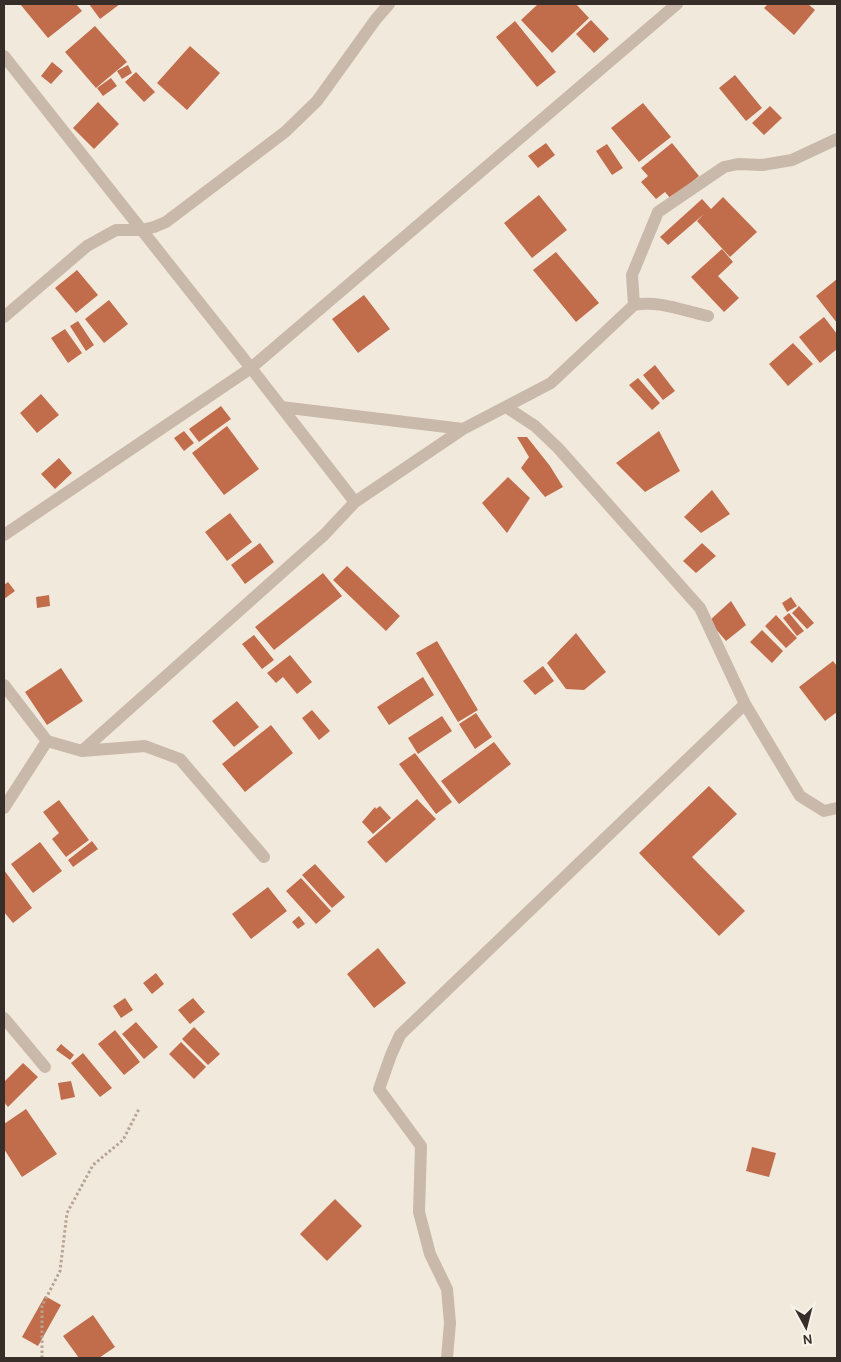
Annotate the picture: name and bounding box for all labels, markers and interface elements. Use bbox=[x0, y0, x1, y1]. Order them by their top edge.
north arrow bbox=[781, 1302, 831, 1352]
text: N bbox=[802, 1330, 814, 1348]

